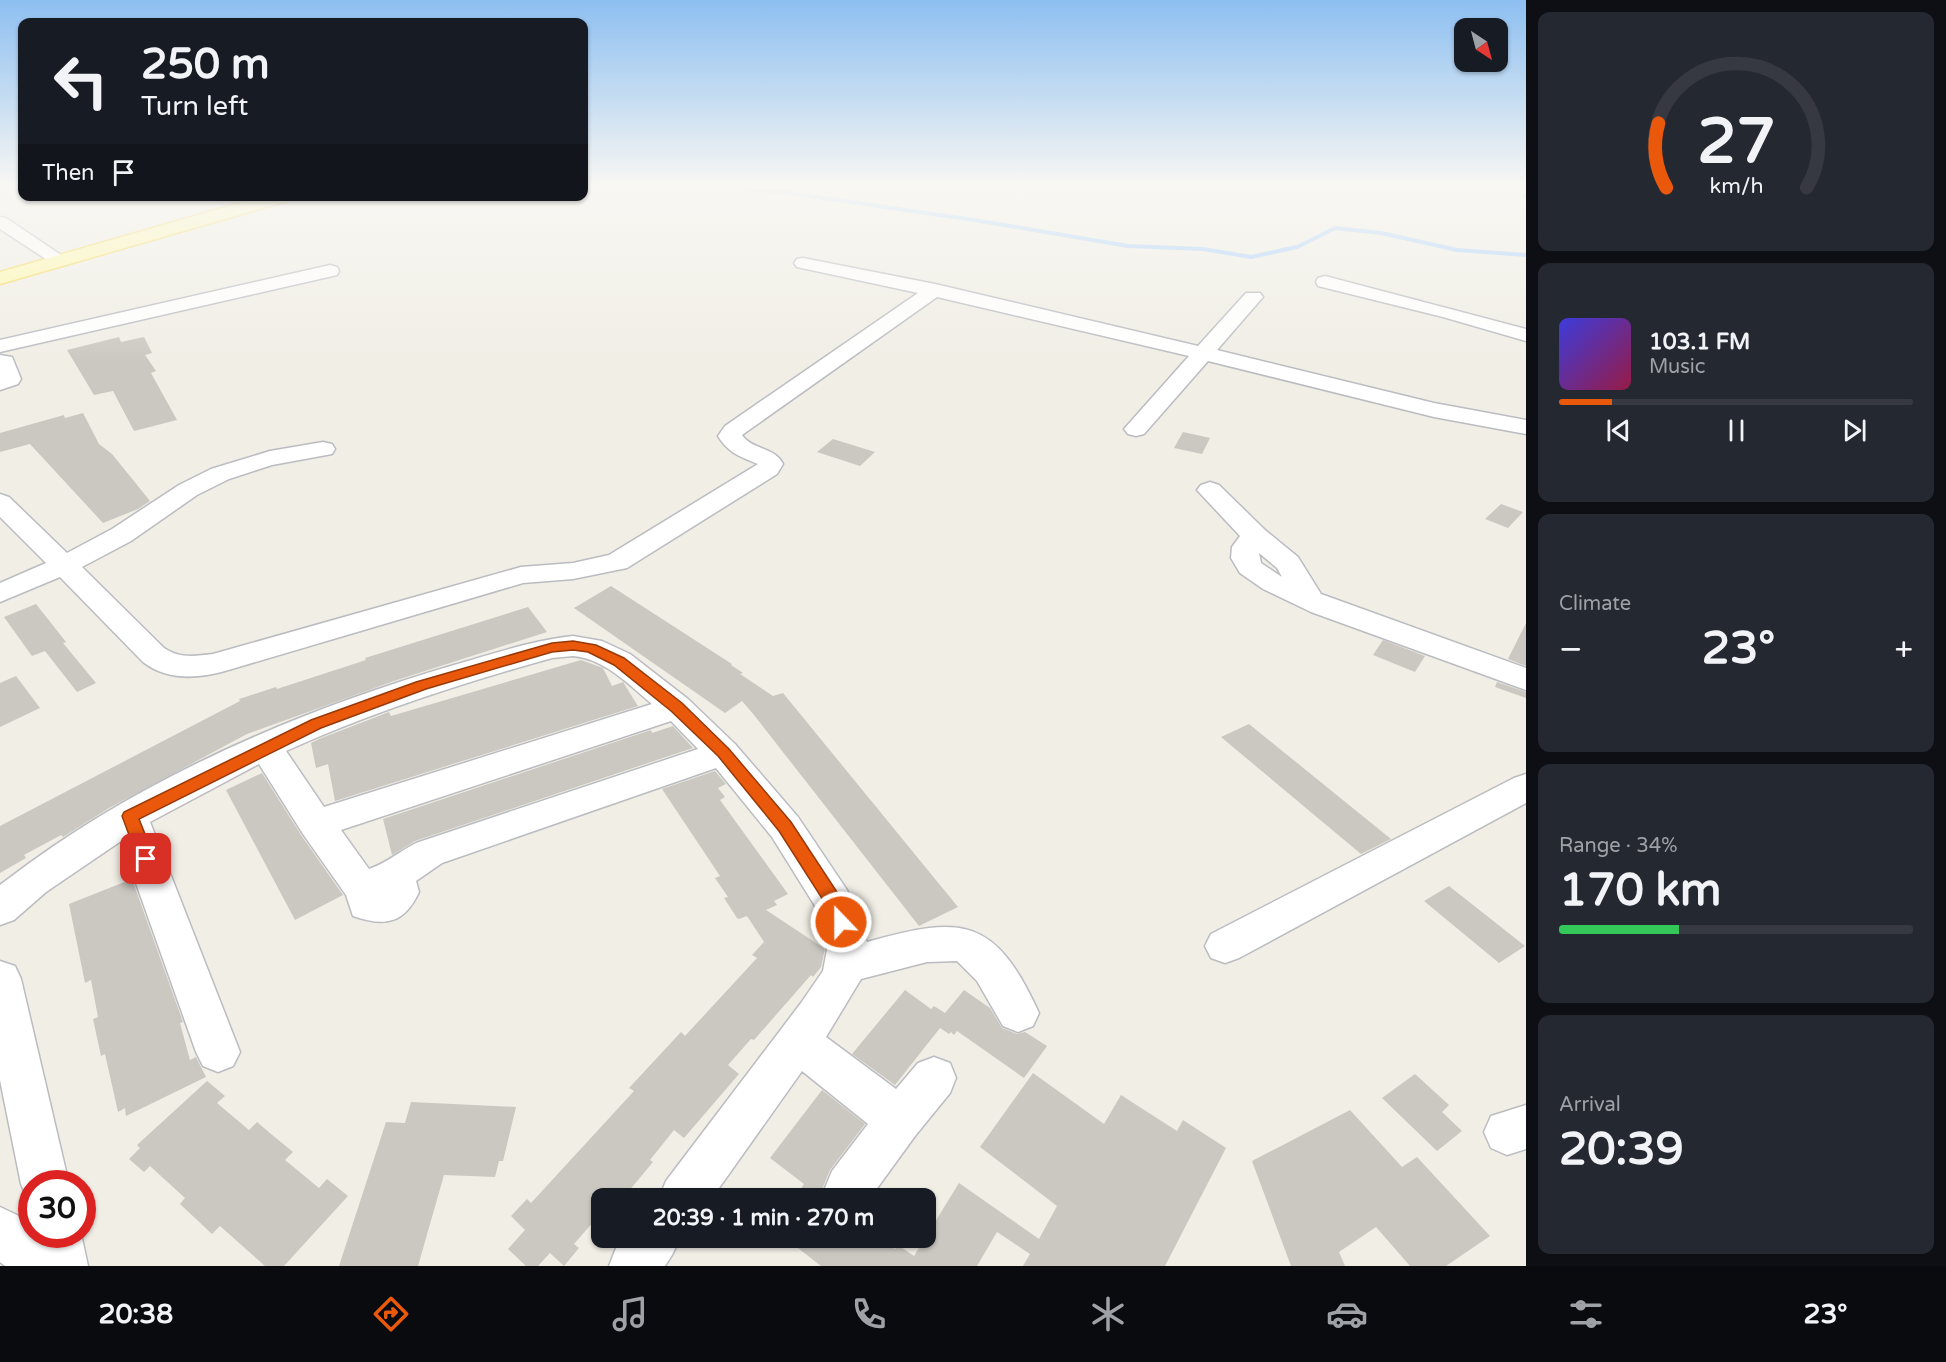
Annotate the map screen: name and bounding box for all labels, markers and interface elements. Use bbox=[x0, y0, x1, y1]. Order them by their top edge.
north arrow bbox=[1454, 18, 1508, 72]
map controls bbox=[1454, 18, 1508, 72]
text: 250 m bbox=[141, 39, 270, 90]
icon: left bbox=[42, 42, 120, 120]
text: Turn left bbox=[141, 90, 248, 123]
text: 27 bbox=[1697, 106, 1775, 181]
icon: arrive bbox=[107, 156, 140, 189]
text: Then bbox=[42, 160, 95, 186]
text: km/h bbox=[1709, 174, 1763, 200]
text: 103.1 FM bbox=[1649, 329, 1750, 355]
text: Music bbox=[1649, 355, 1705, 379]
icon: previous bbox=[1602, 414, 1635, 447]
icon: pause bbox=[1720, 414, 1753, 447]
icon: next bbox=[1838, 414, 1871, 447]
text: Climate bbox=[1559, 592, 1631, 616]
text: 23° bbox=[1702, 622, 1775, 676]
text: − bbox=[1559, 630, 1583, 669]
text: + bbox=[1894, 630, 1913, 669]
pin bbox=[120, 833, 171, 884]
text: Range · 34% bbox=[1559, 834, 1678, 858]
icon: arrive bbox=[129, 842, 162, 875]
text: 170 km bbox=[1559, 864, 1721, 918]
position arrow bbox=[809, 890, 873, 954]
text: Arrival bbox=[1559, 1093, 1621, 1117]
text: 20:39 bbox=[1559, 1123, 1684, 1177]
speed limit sign: 30 bbox=[18, 1170, 96, 1248]
text: 20:39 · 1 min · 270 m bbox=[653, 1205, 874, 1231]
icon: directions bbox=[370, 1293, 412, 1335]
icon: music bbox=[609, 1293, 651, 1335]
icon: phone bbox=[848, 1293, 890, 1335]
icon: climate bbox=[1087, 1293, 1129, 1335]
icon: car bbox=[1326, 1293, 1368, 1335]
icon: filters bbox=[1565, 1293, 1607, 1335]
text: 20:38 bbox=[98, 1298, 173, 1331]
text: 23° bbox=[1803, 1298, 1848, 1331]

